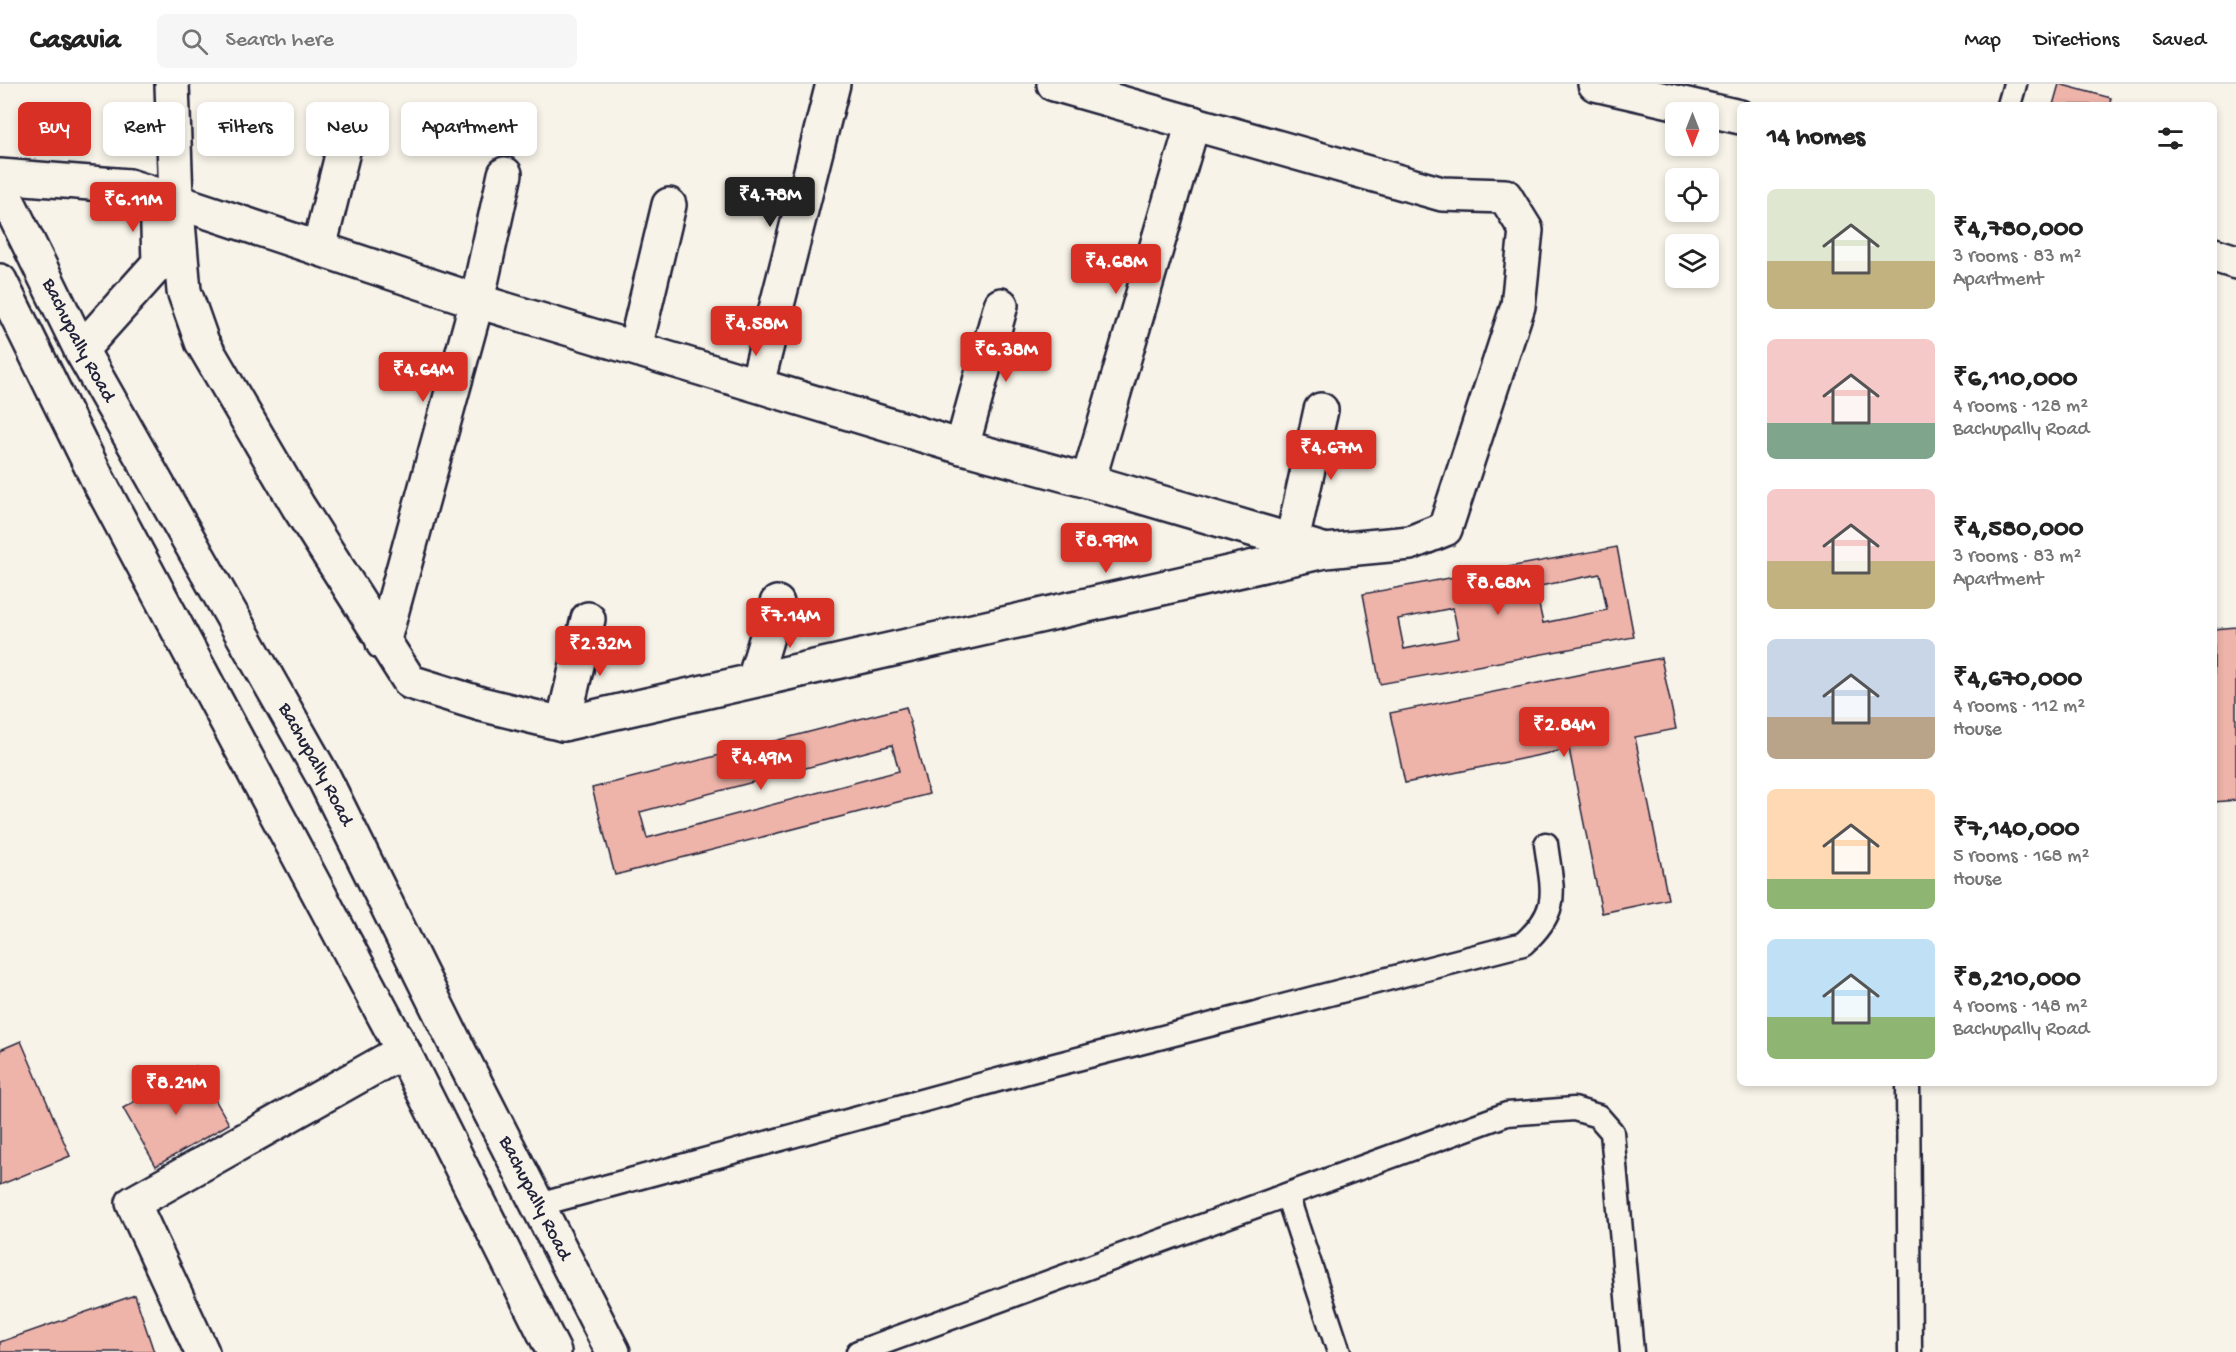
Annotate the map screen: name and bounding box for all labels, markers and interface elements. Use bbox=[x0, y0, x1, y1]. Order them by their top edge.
search box bbox=[157, 14, 577, 68]
text: Casavia bbox=[30, 25, 121, 58]
icon: search bbox=[178, 25, 211, 58]
text: Search here bbox=[226, 28, 334, 54]
text: Map bbox=[1964, 29, 2001, 54]
text: Directions bbox=[2034, 29, 2119, 54]
text: Saved bbox=[2152, 29, 2206, 54]
chip: Buy bbox=[18, 102, 91, 156]
chip: Rent bbox=[103, 102, 185, 156]
chip: Filters bbox=[197, 102, 294, 156]
chip: New bbox=[306, 102, 389, 156]
chip: Apartment bbox=[401, 102, 537, 156]
north arrow bbox=[1665, 102, 1719, 156]
map controls bbox=[1665, 102, 1719, 288]
icon: filters bbox=[2154, 122, 2187, 155]
text: 14 homes bbox=[1767, 123, 1865, 154]
button: locate bbox=[1665, 168, 1719, 222]
pin: ₹4.78M bbox=[721, 177, 819, 228]
pin: ₹6.11M bbox=[84, 182, 182, 233]
text: ₹4.78M bbox=[739, 185, 801, 208]
text: ₹6.11M bbox=[104, 190, 162, 213]
icon: home bbox=[1815, 213, 1887, 285]
text: ₹4,780,000 bbox=[1953, 215, 2083, 246]
button: layers bbox=[1665, 234, 1719, 288]
pin: ₹4.68M bbox=[1067, 244, 1165, 295]
text: 3 rooms · 83 m² bbox=[1953, 246, 2081, 269]
text: ₹4.68M bbox=[1085, 252, 1147, 275]
text: Apartment bbox=[1953, 269, 2043, 292]
street label: Bachupally Road bbox=[36, 274, 121, 408]
pin: ₹4.58M bbox=[707, 306, 805, 357]
text: ₹4.58M bbox=[725, 314, 787, 337]
pin: ₹6.38M bbox=[957, 332, 1055, 383]
text: ₹6.38M bbox=[974, 340, 1038, 363]
pin: ₹4.64M bbox=[374, 352, 472, 403]
text: ₹4.64M bbox=[393, 360, 453, 383]
icon: home bbox=[1815, 363, 1887, 435]
text: ₹6,110,000 bbox=[1953, 365, 2077, 396]
text: 4 rooms · 128 m² bbox=[1953, 396, 2088, 419]
text: Bachupally Road bbox=[1953, 419, 2089, 442]
pin: ₹4.67M bbox=[1282, 430, 1380, 481]
text: ₹4.67M bbox=[1300, 438, 1362, 461]
icon: home bbox=[1815, 513, 1887, 585]
text: ₹4,580,000 bbox=[1953, 515, 2083, 546]
pin: ₹8.99M bbox=[1057, 523, 1155, 574]
text: ₹8.99M bbox=[1075, 531, 1137, 554]
text: 3 rooms · 83 m² bbox=[1953, 546, 2081, 569]
pin: ₹8.68M bbox=[1449, 565, 1547, 616]
text: Apartment bbox=[1953, 569, 2043, 592]
text: ₹8.68M bbox=[1466, 573, 1530, 596]
pin: ₹7.14M bbox=[741, 598, 839, 649]
text: ₹7.14M bbox=[760, 606, 820, 629]
pin: ₹2.32M bbox=[551, 626, 649, 677]
text: ₹2.32M bbox=[569, 634, 631, 657]
icon: home bbox=[1815, 663, 1887, 735]
text: ₹4,670,000 bbox=[1953, 665, 2082, 696]
text: 4 rooms · 112 m² bbox=[1953, 696, 2085, 719]
street label: Bachupally Road bbox=[272, 698, 358, 832]
pin: ₹2.84M bbox=[1515, 707, 1613, 758]
text: ₹2.84M bbox=[1533, 715, 1595, 738]
text: House bbox=[1953, 719, 2002, 742]
pin: ₹4.49M bbox=[712, 740, 810, 791]
text: ₹4.49M bbox=[731, 748, 791, 771]
icon: home bbox=[1815, 813, 1887, 885]
text: ₹7,140,000 bbox=[1953, 815, 2080, 846]
text: 5 rooms · 168 m² bbox=[1953, 846, 2089, 869]
text: House bbox=[1953, 869, 2002, 892]
icon: home bbox=[1815, 963, 1887, 1035]
text: ₹8,210,000 bbox=[1953, 965, 2081, 996]
text: 4 rooms · 148 m² bbox=[1953, 996, 2088, 1019]
text: Bachupally Road bbox=[1953, 1019, 2089, 1042]
pin: ₹8.21M bbox=[127, 1065, 225, 1116]
text: ₹8.21M bbox=[146, 1073, 206, 1096]
street label: Bachupally Road bbox=[493, 1131, 577, 1266]

